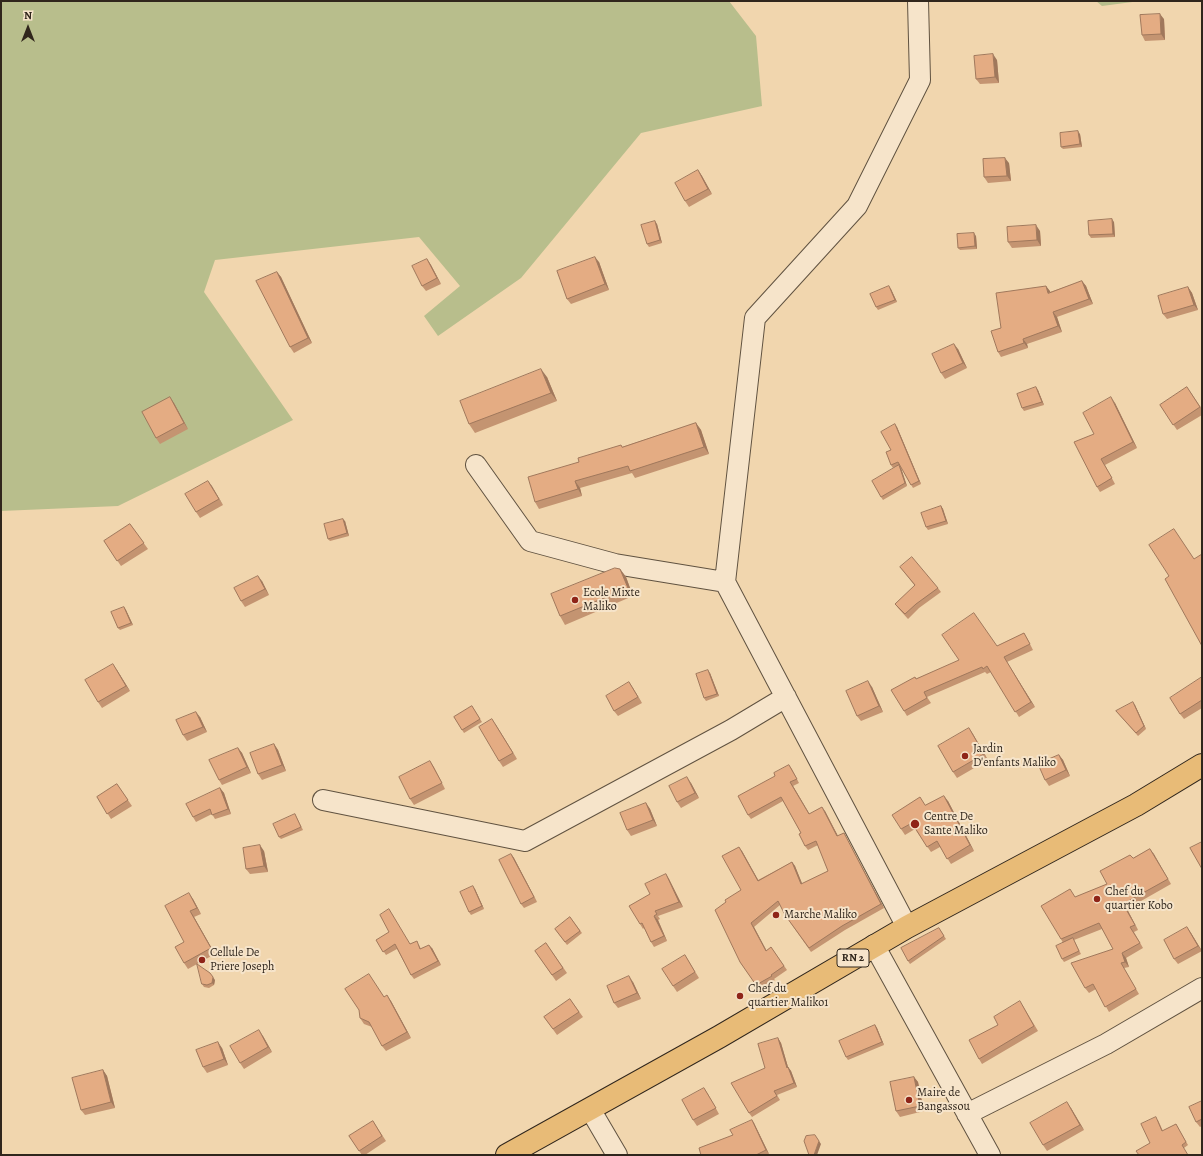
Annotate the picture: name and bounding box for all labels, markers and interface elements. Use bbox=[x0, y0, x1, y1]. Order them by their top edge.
north arrow bbox=[8, 8, 48, 48]
text: N bbox=[24, 8, 32, 23]
place label: Ecole Mixte Maliko bbox=[583, 586, 640, 614]
marker: Ecole Mixte Maliko bbox=[570, 595, 580, 605]
place label: Jardin D'enfants Maliko bbox=[973, 742, 1056, 770]
marker: Jardin D'enfants Maliko bbox=[960, 751, 970, 761]
place label: Centre De Sante Maliko bbox=[924, 810, 988, 838]
marker: Centre De Sante Maliko bbox=[909, 818, 921, 830]
place label: Chef du quartier Kobo bbox=[1105, 885, 1173, 913]
marker: Chef du quartier Kobo bbox=[1092, 894, 1102, 904]
place label: Marche Maliko bbox=[784, 908, 857, 922]
marker: Marche Maliko bbox=[771, 910, 781, 920]
place label: Cellule De Priere Joseph bbox=[210, 946, 274, 974]
road number: RN 2 bbox=[837, 949, 869, 967]
marker: Cellule De Priere Joseph bbox=[197, 955, 207, 965]
place label: Chef du quartier Maliko1 bbox=[748, 982, 828, 1010]
marker: Chef du quartier Maliko1 bbox=[735, 991, 745, 1001]
place label: Maire de Bangassou bbox=[917, 1086, 970, 1114]
marker: Maire de Bangassou bbox=[904, 1095, 914, 1105]

